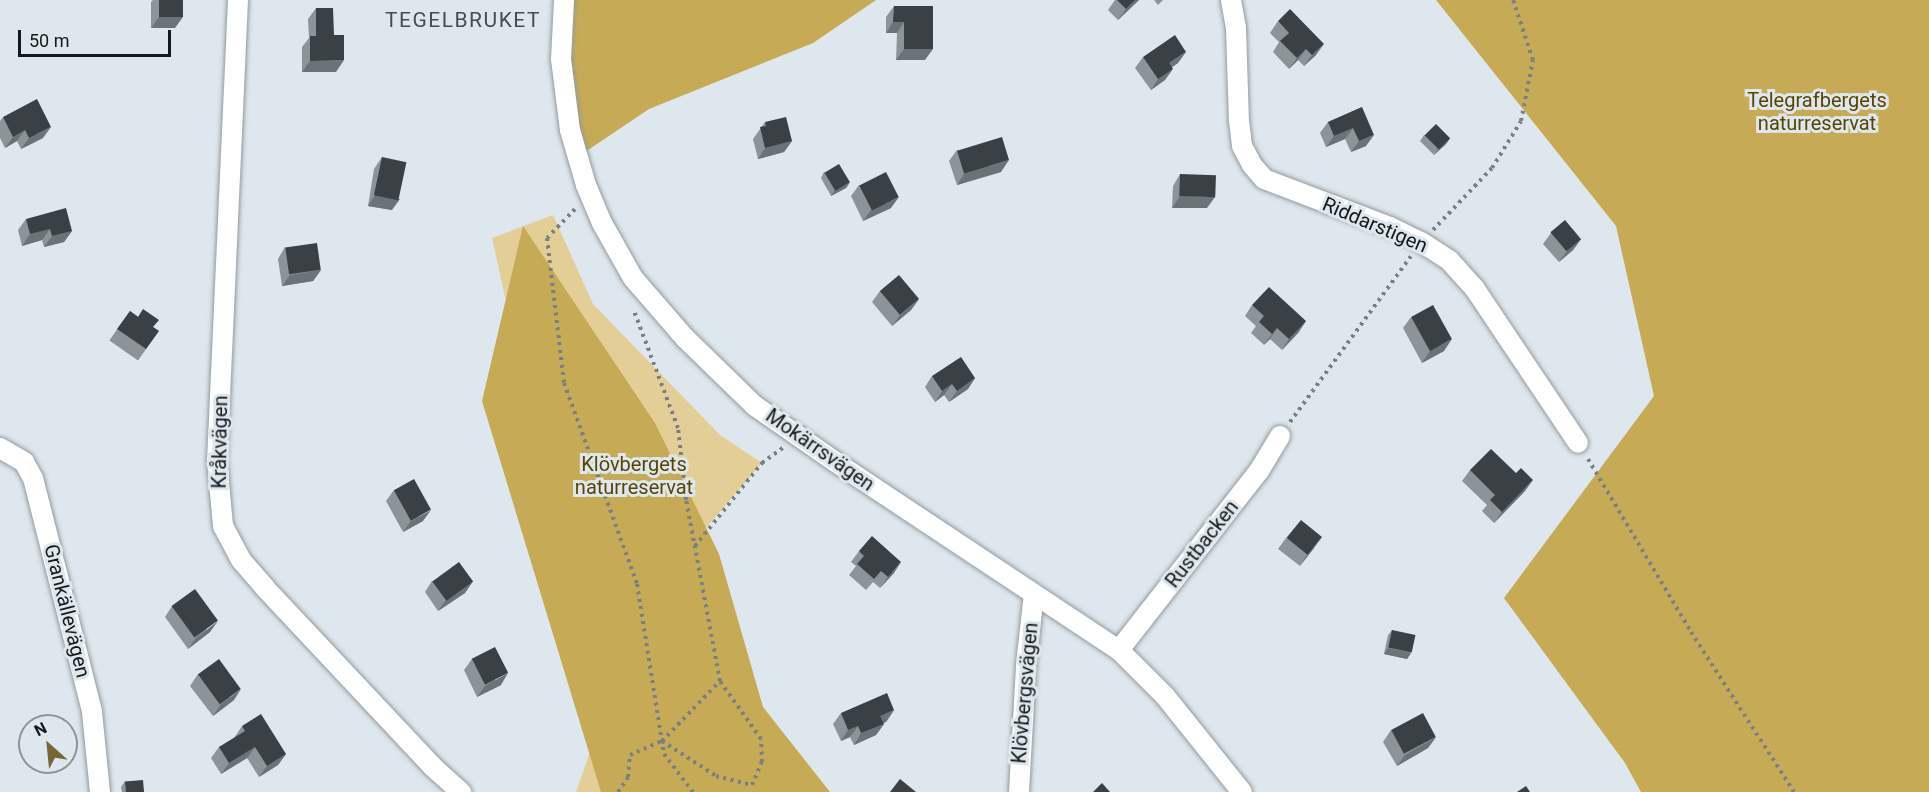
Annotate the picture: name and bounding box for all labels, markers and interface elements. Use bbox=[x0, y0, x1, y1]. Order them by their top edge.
district label: TEGELBRUKET bbox=[385, 7, 541, 33]
scale bar bbox=[21, 18, 174, 56]
text: 50 m bbox=[29, 30, 69, 51]
park label: Telegrafbergets naturreservat bbox=[1747, 88, 1887, 135]
street label: Riddarstigen bbox=[1319, 192, 1431, 258]
street label: Kråkvägen bbox=[207, 395, 233, 489]
street label: Mokärrsvägen bbox=[761, 404, 879, 496]
park label: Klövbergets naturreservat bbox=[575, 452, 693, 499]
street label: Rustbacken bbox=[1160, 495, 1244, 593]
street label: Grankällevägen bbox=[39, 542, 95, 680]
street label: Klövbergsvägen bbox=[1007, 621, 1043, 765]
north arrow bbox=[18, 714, 78, 774]
text: N bbox=[31, 718, 50, 740]

